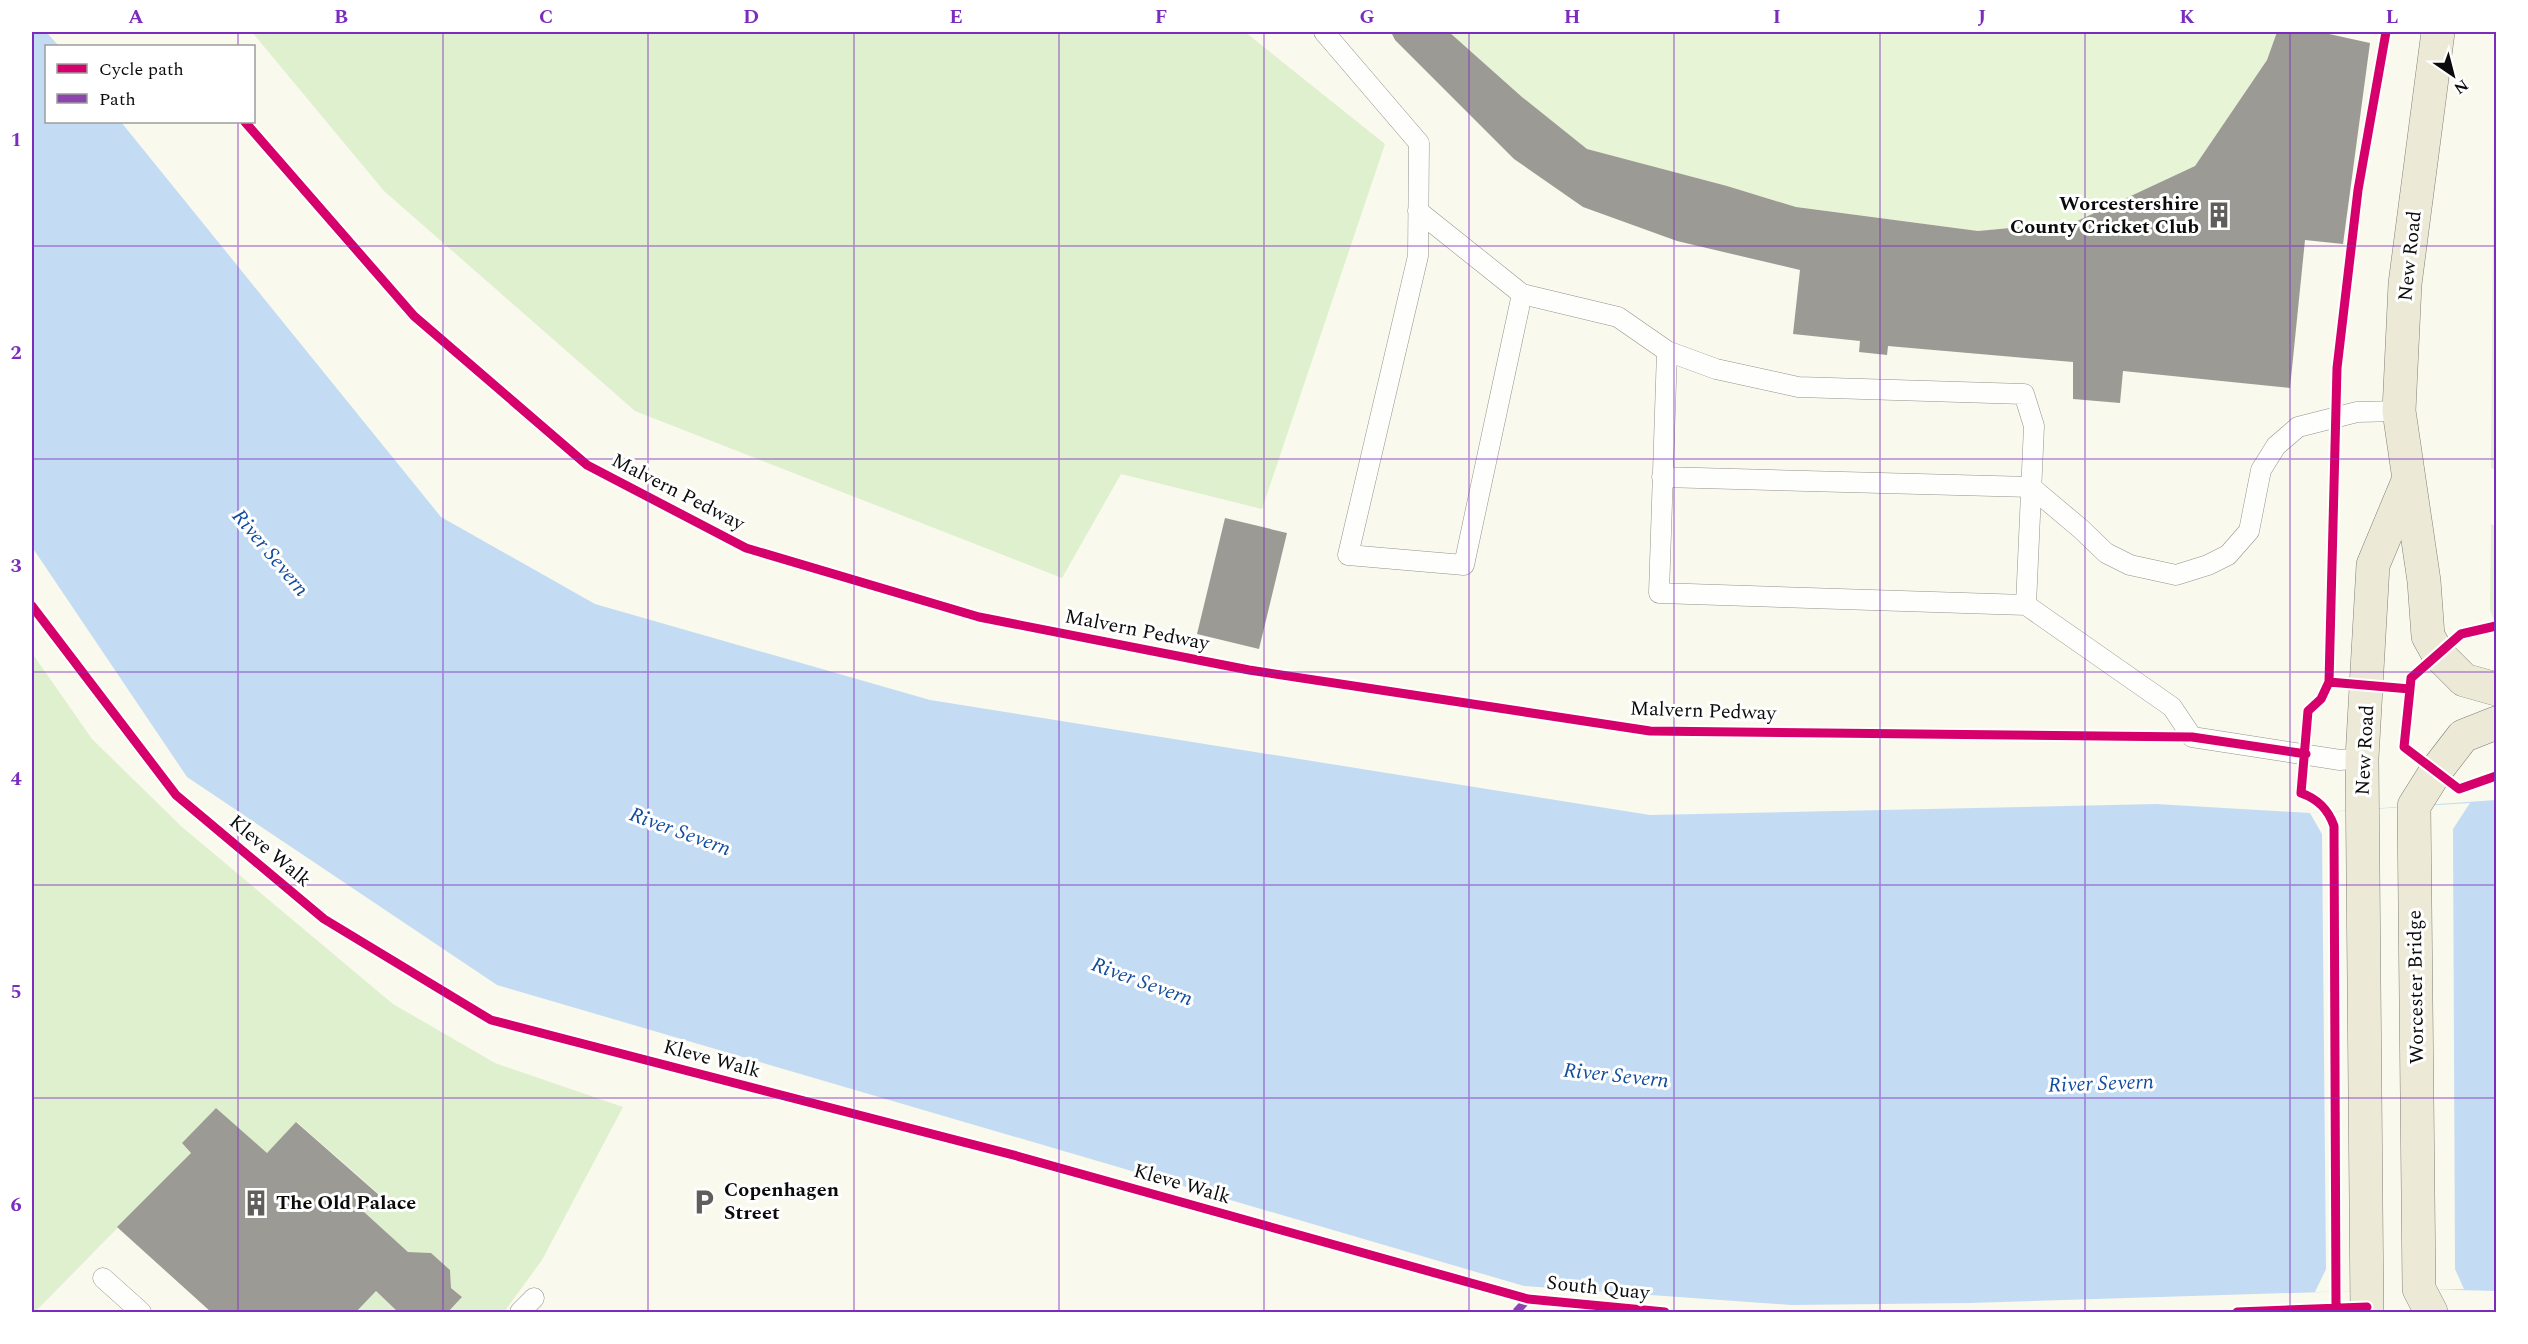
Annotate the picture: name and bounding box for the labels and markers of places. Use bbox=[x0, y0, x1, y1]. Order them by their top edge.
place label: Worcestershire County Cricket Club bbox=[2010, 189, 2199, 242]
building icon: Worcestershire County Cricket Club bbox=[2204, 200, 2234, 230]
place label: Copenhagen Street bbox=[724, 1175, 839, 1228]
parking icon: Copenhagen Street bbox=[689, 1187, 719, 1217]
building icon: The Old Palace bbox=[241, 1188, 271, 1218]
place label: The Old Palace bbox=[276, 1188, 416, 1218]

